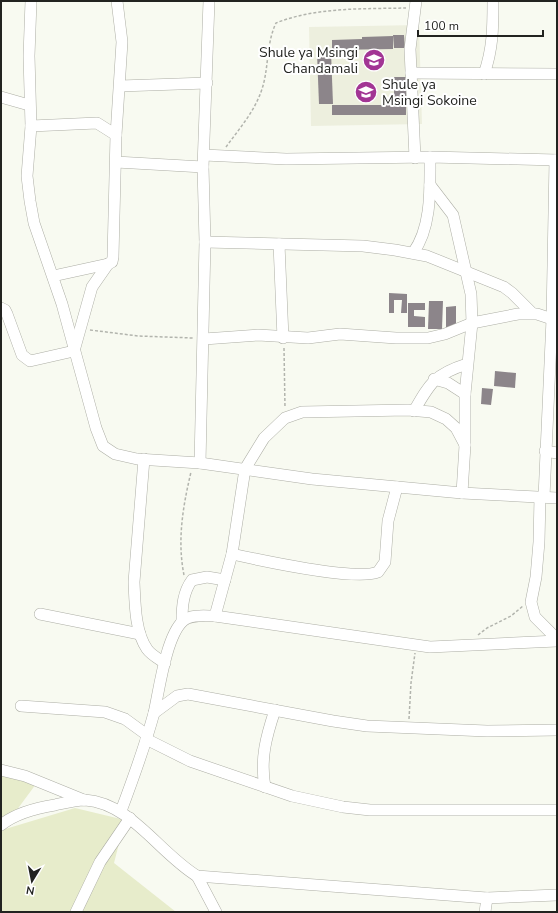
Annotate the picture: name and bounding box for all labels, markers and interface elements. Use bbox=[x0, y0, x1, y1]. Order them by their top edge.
scale bar bbox=[418, 12, 543, 38]
text: 100 m bbox=[424, 18, 459, 34]
place label: Shule ya Msingi Chandamali bbox=[259, 43, 358, 78]
school or university icon: Shule ya Msingi Chandamali bbox=[361, 47, 387, 73]
place label: Shule ya Msingi Sokoine bbox=[382, 75, 477, 110]
school or university icon: Shule ya Msingi Sokoine bbox=[353, 79, 379, 105]
north arrow bbox=[12, 861, 52, 901]
text: N bbox=[25, 882, 36, 898]

